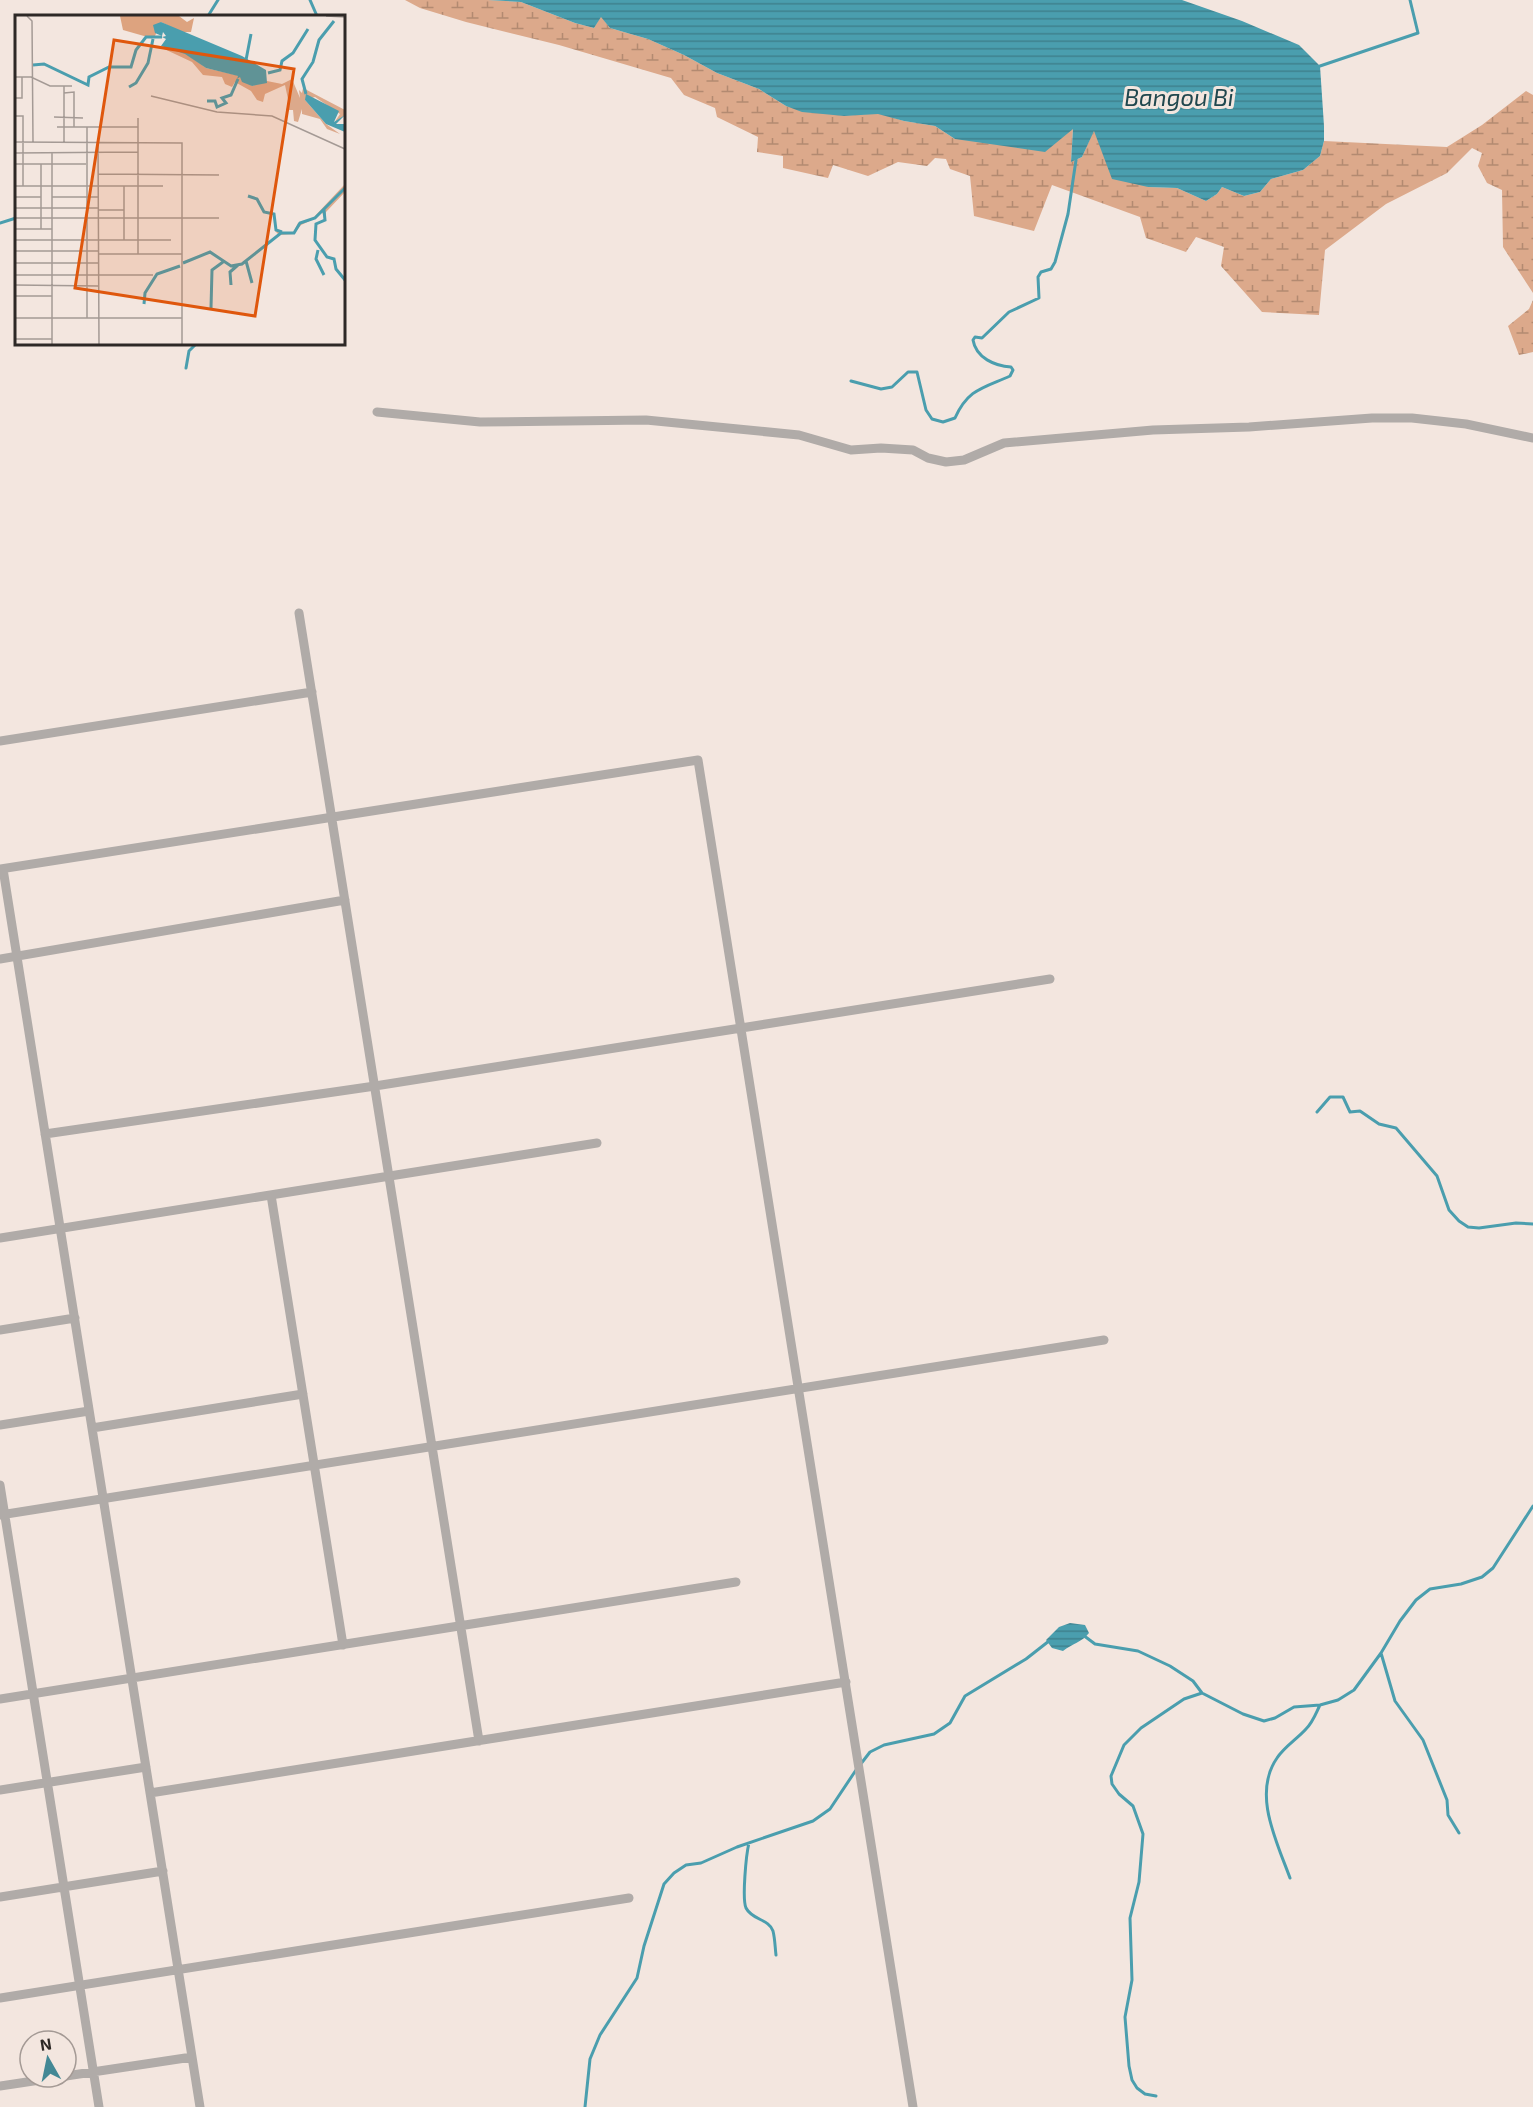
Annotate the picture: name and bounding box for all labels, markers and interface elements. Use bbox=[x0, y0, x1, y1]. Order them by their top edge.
inset map bbox=[15, 15, 345, 345]
water label: Bangou Bi bbox=[1124, 82, 1234, 111]
north arrow bbox=[18, 2029, 78, 2089]
text: N bbox=[38, 2033, 53, 2054]

